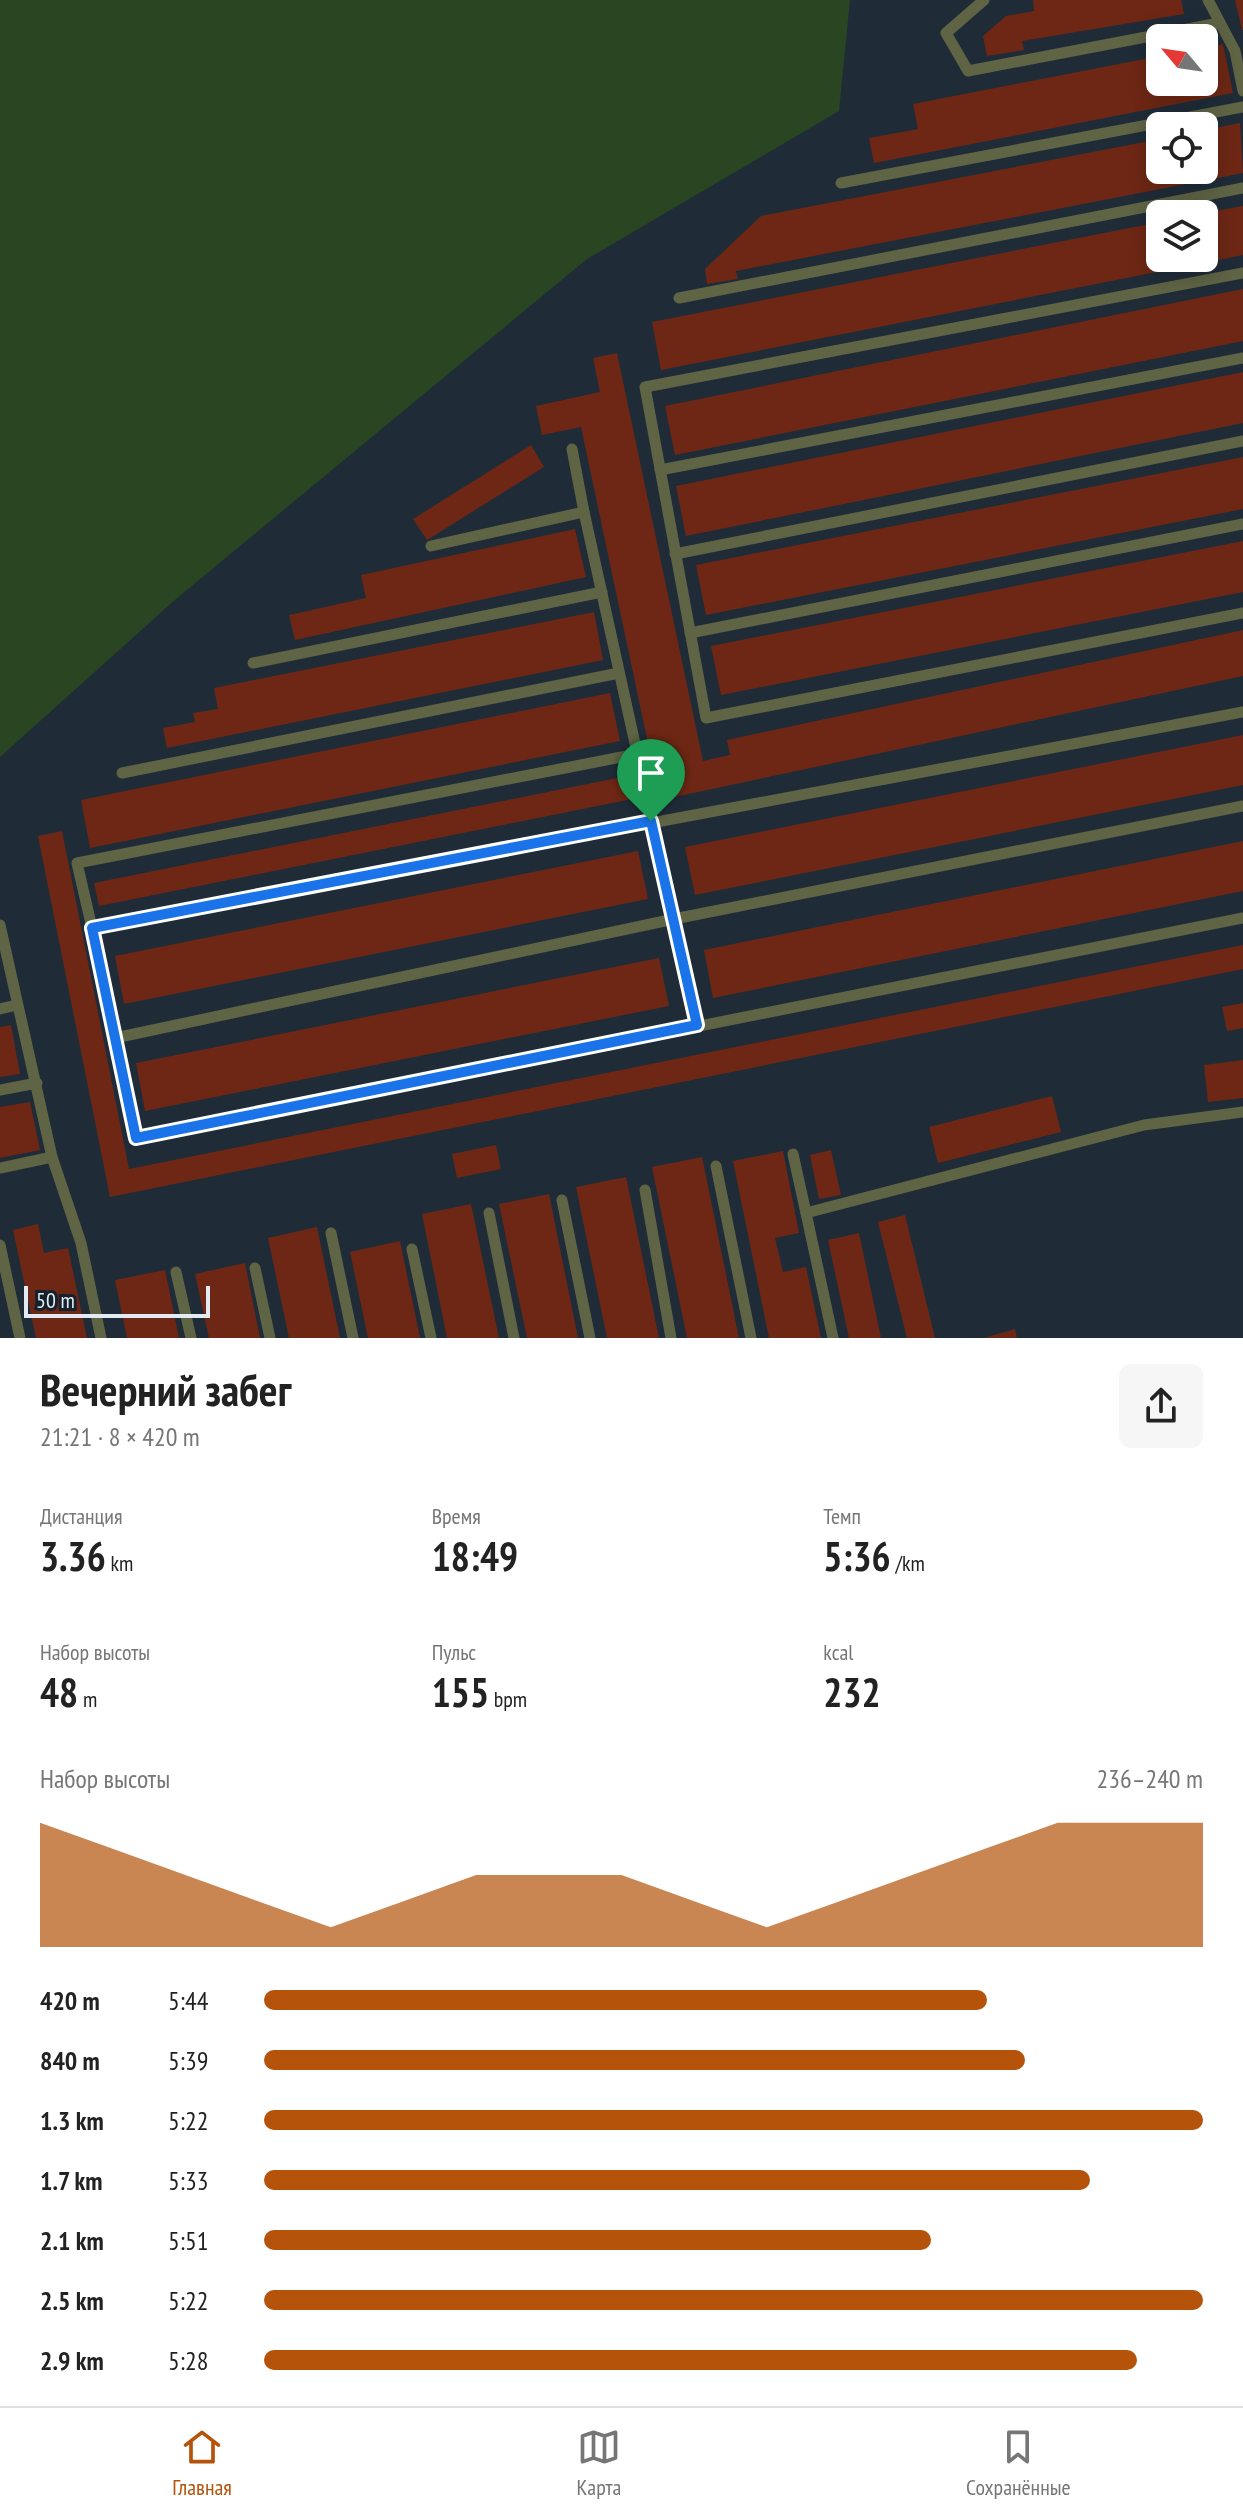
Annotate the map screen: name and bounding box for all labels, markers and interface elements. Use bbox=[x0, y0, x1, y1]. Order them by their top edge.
north arrow bbox=[1146, 24, 1218, 96]
map controls bbox=[1146, 24, 1218, 272]
button: locate bbox=[1146, 112, 1218, 184]
button: layers bbox=[1146, 200, 1218, 272]
pin bbox=[617, 739, 685, 821]
icon: arrive bbox=[629, 751, 673, 795]
scale bar bbox=[24, 1282, 210, 1318]
text: 50 m bbox=[36, 1286, 75, 1314]
text: Вечерний забег bbox=[40, 1361, 291, 1418]
button: share bbox=[1119, 1364, 1203, 1448]
text: 21:21 · 8 × 420 m bbox=[40, 1420, 200, 1453]
text: Дистанция bbox=[40, 1502, 122, 1530]
text: Время bbox=[432, 1502, 481, 1530]
text: Темп bbox=[823, 1502, 861, 1530]
text: 3.36 bbox=[40, 1530, 106, 1582]
text: 18:49 bbox=[432, 1530, 518, 1582]
text: 5:36 bbox=[823, 1530, 891, 1582]
text: km bbox=[106, 1549, 133, 1577]
text: /km bbox=[891, 1549, 925, 1577]
text: Набор высоты bbox=[40, 1638, 150, 1666]
text: Пульс bbox=[432, 1638, 476, 1666]
text: kcal bbox=[823, 1638, 853, 1666]
text: 48 bbox=[40, 1666, 78, 1718]
text: 155 bbox=[432, 1666, 489, 1718]
text: 232 bbox=[823, 1666, 881, 1718]
text: m bbox=[78, 1685, 97, 1713]
text: bpm bbox=[489, 1685, 527, 1713]
text: Набор высоты bbox=[40, 1762, 170, 1795]
text: 236–240 m bbox=[1097, 1762, 1203, 1795]
text: 420 m bbox=[40, 1984, 100, 2017]
text: 5:44 bbox=[168, 1984, 208, 2017]
text: 840 m bbox=[40, 2044, 100, 2077]
text: 5:39 bbox=[168, 2044, 208, 2077]
text: 1.3 km bbox=[40, 2104, 104, 2137]
text: 5:22 bbox=[168, 2104, 208, 2137]
text: 1.7 km bbox=[40, 2164, 103, 2197]
text: 5:33 bbox=[168, 2164, 208, 2197]
text: 2.1 km bbox=[40, 2224, 104, 2257]
text: 5:51 bbox=[168, 2224, 208, 2257]
text: 2.5 km bbox=[40, 2284, 104, 2317]
text: 5:22 bbox=[168, 2284, 208, 2317]
text: 2.9 km bbox=[40, 2344, 104, 2377]
text: 5:28 bbox=[168, 2344, 208, 2377]
tab: Главная bbox=[172, 2425, 232, 2501]
tab: Карта bbox=[576, 2425, 621, 2501]
tab: Сохранённые bbox=[966, 2425, 1071, 2501]

